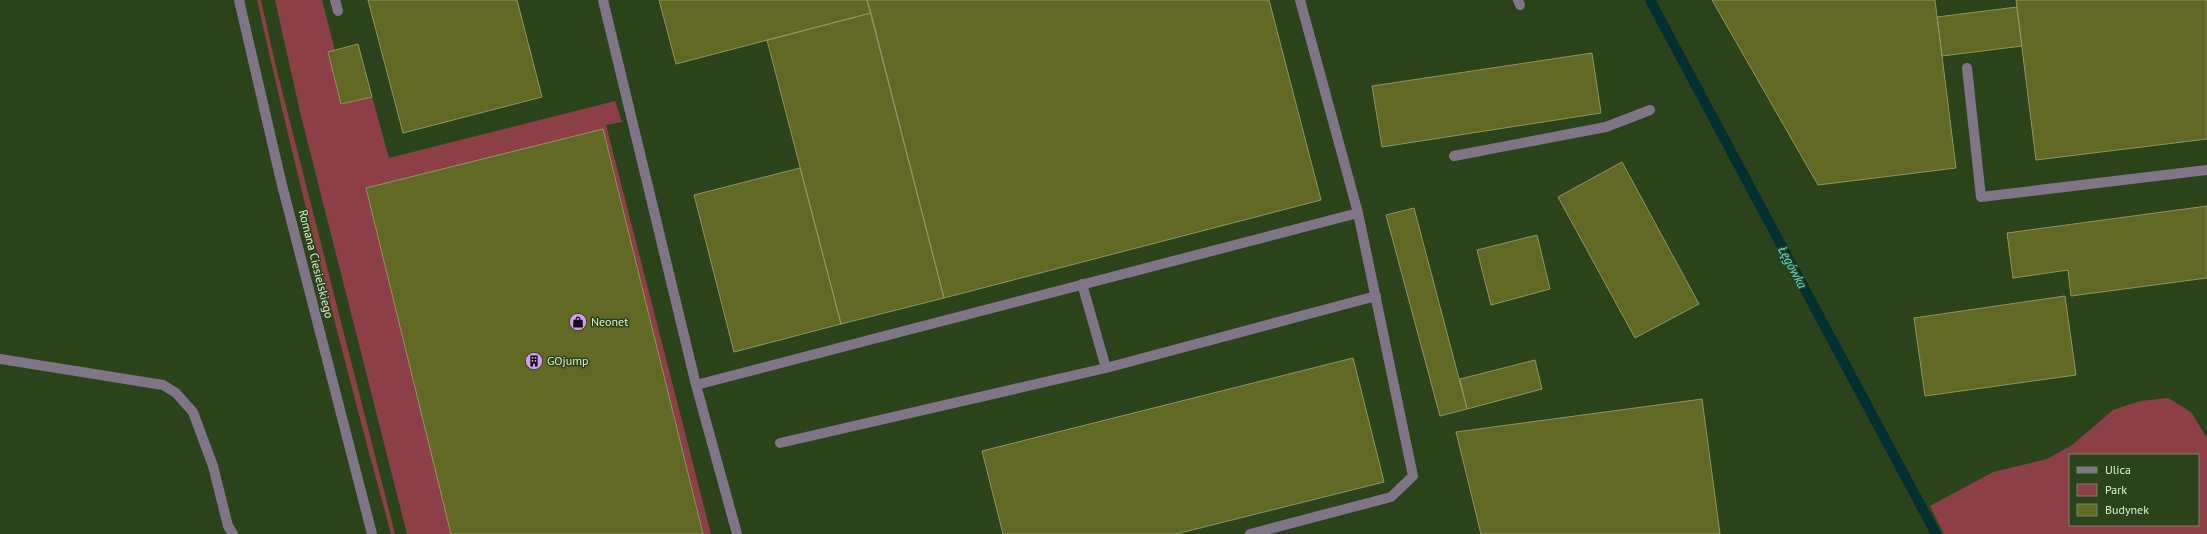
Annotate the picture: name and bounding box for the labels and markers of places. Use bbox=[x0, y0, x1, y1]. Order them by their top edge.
shop icon: Neonet bbox=[568, 312, 588, 332]
place label: Neonet bbox=[591, 314, 628, 329]
building icon: GOjump bbox=[524, 351, 544, 371]
place label: GOjump bbox=[547, 353, 588, 368]

